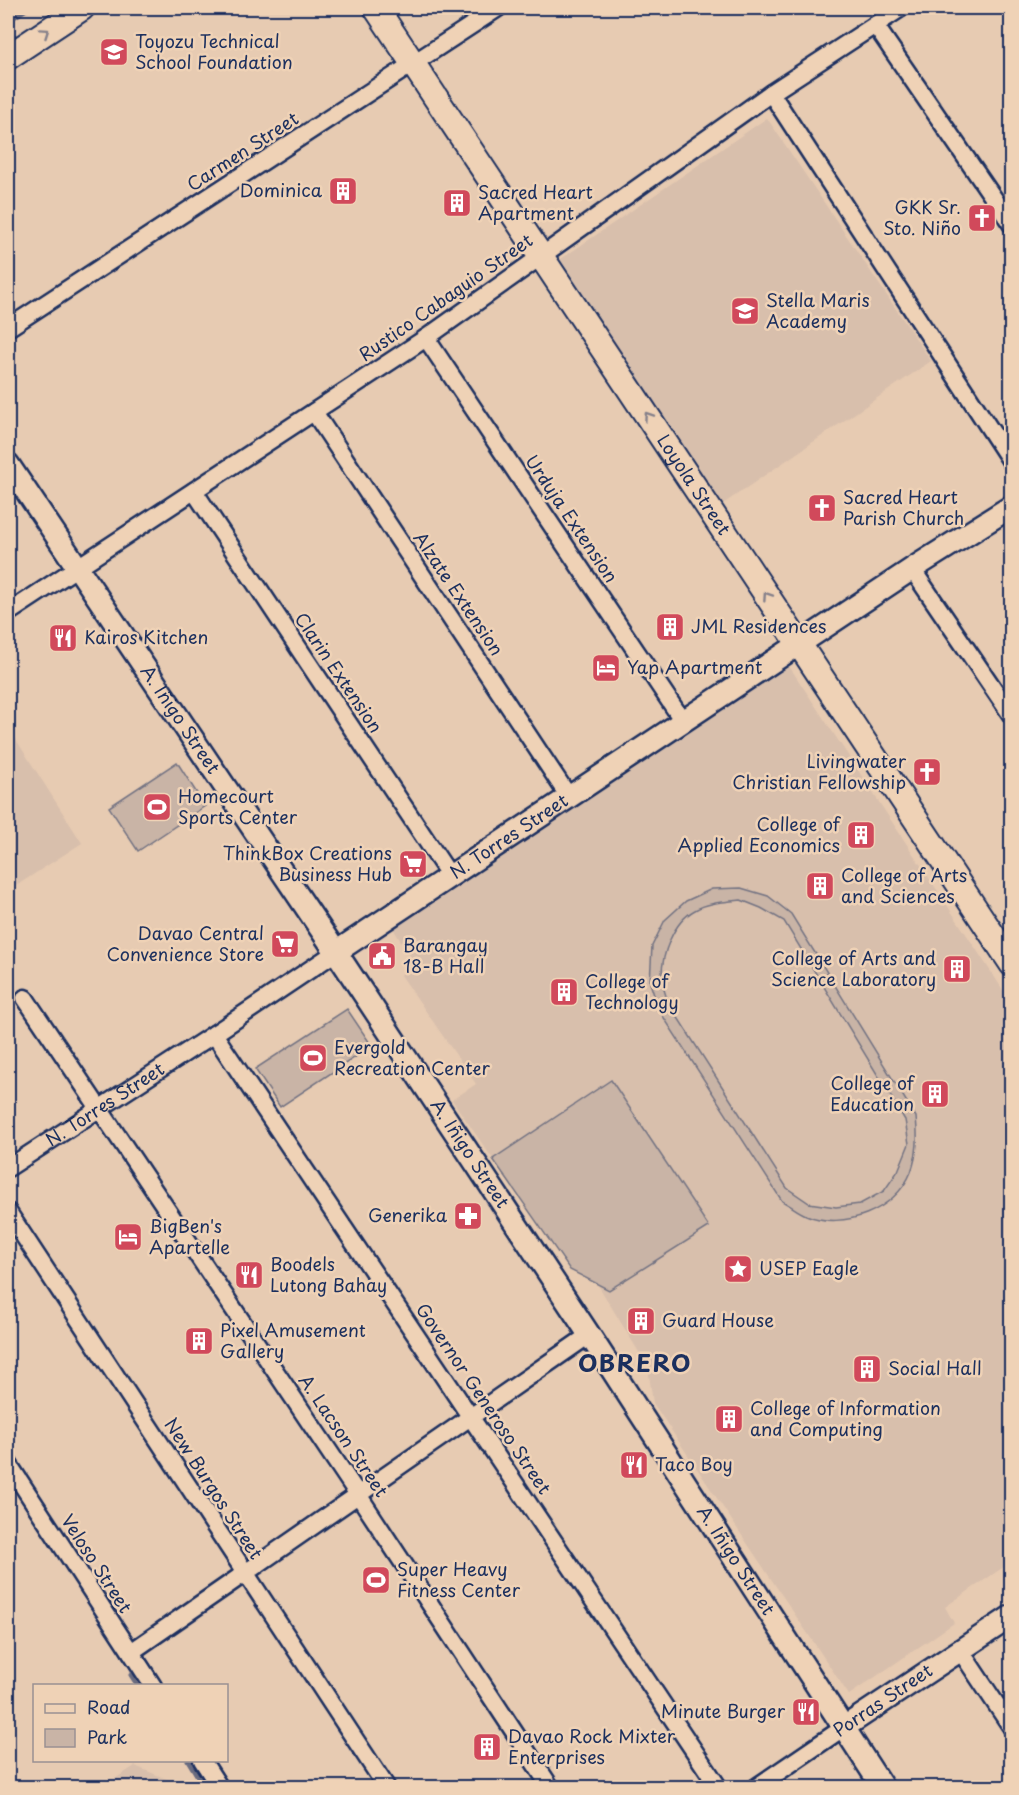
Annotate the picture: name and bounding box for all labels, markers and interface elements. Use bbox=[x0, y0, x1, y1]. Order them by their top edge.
place label: Toyozu Technical School Foundation bbox=[135, 27, 293, 75]
one-way arrow bbox=[38, 28, 49, 39]
school or university icon: Toyozu Technical School Foundation bbox=[98, 36, 130, 68]
street label: Carmen Street bbox=[181, 104, 303, 197]
building icon: Dominica bbox=[327, 175, 359, 207]
place label: Dominica bbox=[240, 176, 323, 203]
place label: Sacred Heart Apartment bbox=[478, 178, 593, 226]
building icon: Sacred Heart Apartment bbox=[441, 187, 473, 219]
place label: GKK Sr. Sto. Niño bbox=[883, 193, 961, 241]
church icon: GKK Sr. Sto. Niño bbox=[966, 202, 998, 234]
street label: Rustico Cabaguio Street bbox=[353, 226, 538, 367]
place label: Stella Maris Academy bbox=[766, 286, 870, 334]
school or university icon: Stella Maris Academy bbox=[729, 295, 761, 327]
one-way arrow bbox=[644, 412, 655, 423]
street label: Loyola Street bbox=[651, 428, 738, 540]
street label: Urduja Extension bbox=[519, 449, 625, 588]
place label: Sacred Heart Parish Church bbox=[843, 483, 964, 531]
church icon: Sacred Heart Parish Church bbox=[806, 492, 838, 524]
street label: Alzate Extension bbox=[408, 526, 511, 661]
one-way arrow bbox=[763, 592, 774, 603]
street label: Clarin Extension bbox=[289, 606, 390, 738]
building icon: JML Residences bbox=[654, 611, 686, 643]
place label: JML Residences bbox=[691, 612, 826, 639]
restaurant icon: Kairos Kitchen bbox=[47, 622, 79, 654]
place label: Kairos Kitchen bbox=[84, 623, 208, 650]
hotel icon: Yap Apartment bbox=[590, 652, 622, 684]
place label: Yap Apartment bbox=[627, 653, 762, 680]
street label: A. Iñigo Street bbox=[135, 659, 227, 779]
place label: Livingwater Christian Fellowship bbox=[732, 747, 907, 795]
church icon: Livingwater Christian Fellowship bbox=[911, 756, 943, 788]
place label: Homecourt Sports Center bbox=[178, 782, 298, 830]
street label: N. Torres Street bbox=[444, 786, 573, 885]
sports icon: Homecourt Sports Center bbox=[141, 791, 173, 823]
place label: College of Applied Economics bbox=[677, 810, 842, 858]
building icon: College of Applied Economics bbox=[845, 819, 877, 851]
place label: ThinkBox Creations Business Hub bbox=[223, 839, 392, 887]
supermarket icon: ThinkBox Creations Business Hub bbox=[397, 848, 429, 880]
place label: College of Arts and Sciences bbox=[841, 861, 967, 909]
building icon: College of Arts and Sciences bbox=[804, 870, 836, 902]
place label: Davao Central Convenience Store bbox=[107, 919, 264, 967]
supermarket icon: Davao Central Convenience Store bbox=[269, 928, 301, 960]
place label: Barangay 18-B Hall bbox=[403, 931, 488, 979]
public building icon: Barangay 18-B Hall bbox=[366, 940, 398, 972]
place label: College of Arts and Science Laboratory bbox=[771, 944, 936, 992]
building icon: College of Arts and Science Laboratory bbox=[941, 953, 973, 985]
place label: College of Technology bbox=[585, 967, 679, 1015]
building icon: College of Technology bbox=[548, 976, 580, 1008]
place label: Evergold Recreation Center bbox=[334, 1033, 490, 1081]
sports icon: Evergold Recreation Center bbox=[297, 1042, 329, 1074]
street label: N. Torres Street bbox=[40, 1055, 169, 1152]
place label: College of Education bbox=[830, 1069, 916, 1117]
building icon: College of Education bbox=[919, 1078, 951, 1110]
street label: A. Iñigo Street bbox=[425, 1093, 517, 1213]
pharmacy icon: Generika bbox=[452, 1200, 484, 1232]
place label: Generika bbox=[368, 1201, 448, 1228]
place label: BigBen's Apartelle bbox=[149, 1212, 230, 1260]
hotel icon: BigBen's Apartelle bbox=[112, 1221, 144, 1253]
place label: Boodels Lutong Bahay bbox=[270, 1250, 387, 1298]
place icon: USEP Eagle bbox=[722, 1253, 754, 1285]
place label: USEP Eagle bbox=[759, 1254, 859, 1281]
restaurant icon: Boodels Lutong Bahay bbox=[233, 1259, 265, 1291]
street label: Governor Generoso Street bbox=[410, 1297, 558, 1499]
building icon: Guard House bbox=[625, 1305, 657, 1337]
place label: Guard House bbox=[662, 1306, 774, 1333]
place label: Pixel Amusement Gallery bbox=[220, 1316, 366, 1364]
building icon: Pixel Amusement Gallery bbox=[183, 1325, 215, 1357]
district label: OBRERO bbox=[578, 1344, 692, 1380]
building icon: Social Hall bbox=[851, 1353, 883, 1385]
place label: Social Hall bbox=[888, 1354, 982, 1381]
street label: A. Lacson Street bbox=[293, 1368, 395, 1502]
place label: College of Information and Computing bbox=[750, 1394, 941, 1442]
building icon: College of Information and Computing bbox=[713, 1403, 745, 1435]
street label: New Burgos Street bbox=[158, 1412, 270, 1564]
restaurant icon: Taco Boy bbox=[618, 1449, 650, 1481]
place label: Taco Boy bbox=[655, 1450, 733, 1477]
street label: A. Iñigo Street bbox=[691, 1500, 782, 1620]
street label: Veloso Street bbox=[55, 1508, 139, 1618]
place label: Super Heavy Fitness Center bbox=[397, 1555, 521, 1603]
sports icon: Super Heavy Fitness Center bbox=[360, 1564, 392, 1596]
street label: Porras Street bbox=[827, 1656, 937, 1743]
legend bbox=[33, 1684, 228, 1762]
text: Road bbox=[87, 1693, 131, 1720]
restaurant icon: Minute Burger bbox=[790, 1696, 822, 1728]
place label: Minute Burger bbox=[661, 1697, 786, 1724]
place label: Davao Rock Mixter Enterprises bbox=[508, 1722, 676, 1770]
text: Park bbox=[87, 1723, 127, 1750]
building icon: Davao Rock Mixter Enterprises bbox=[471, 1731, 503, 1763]

